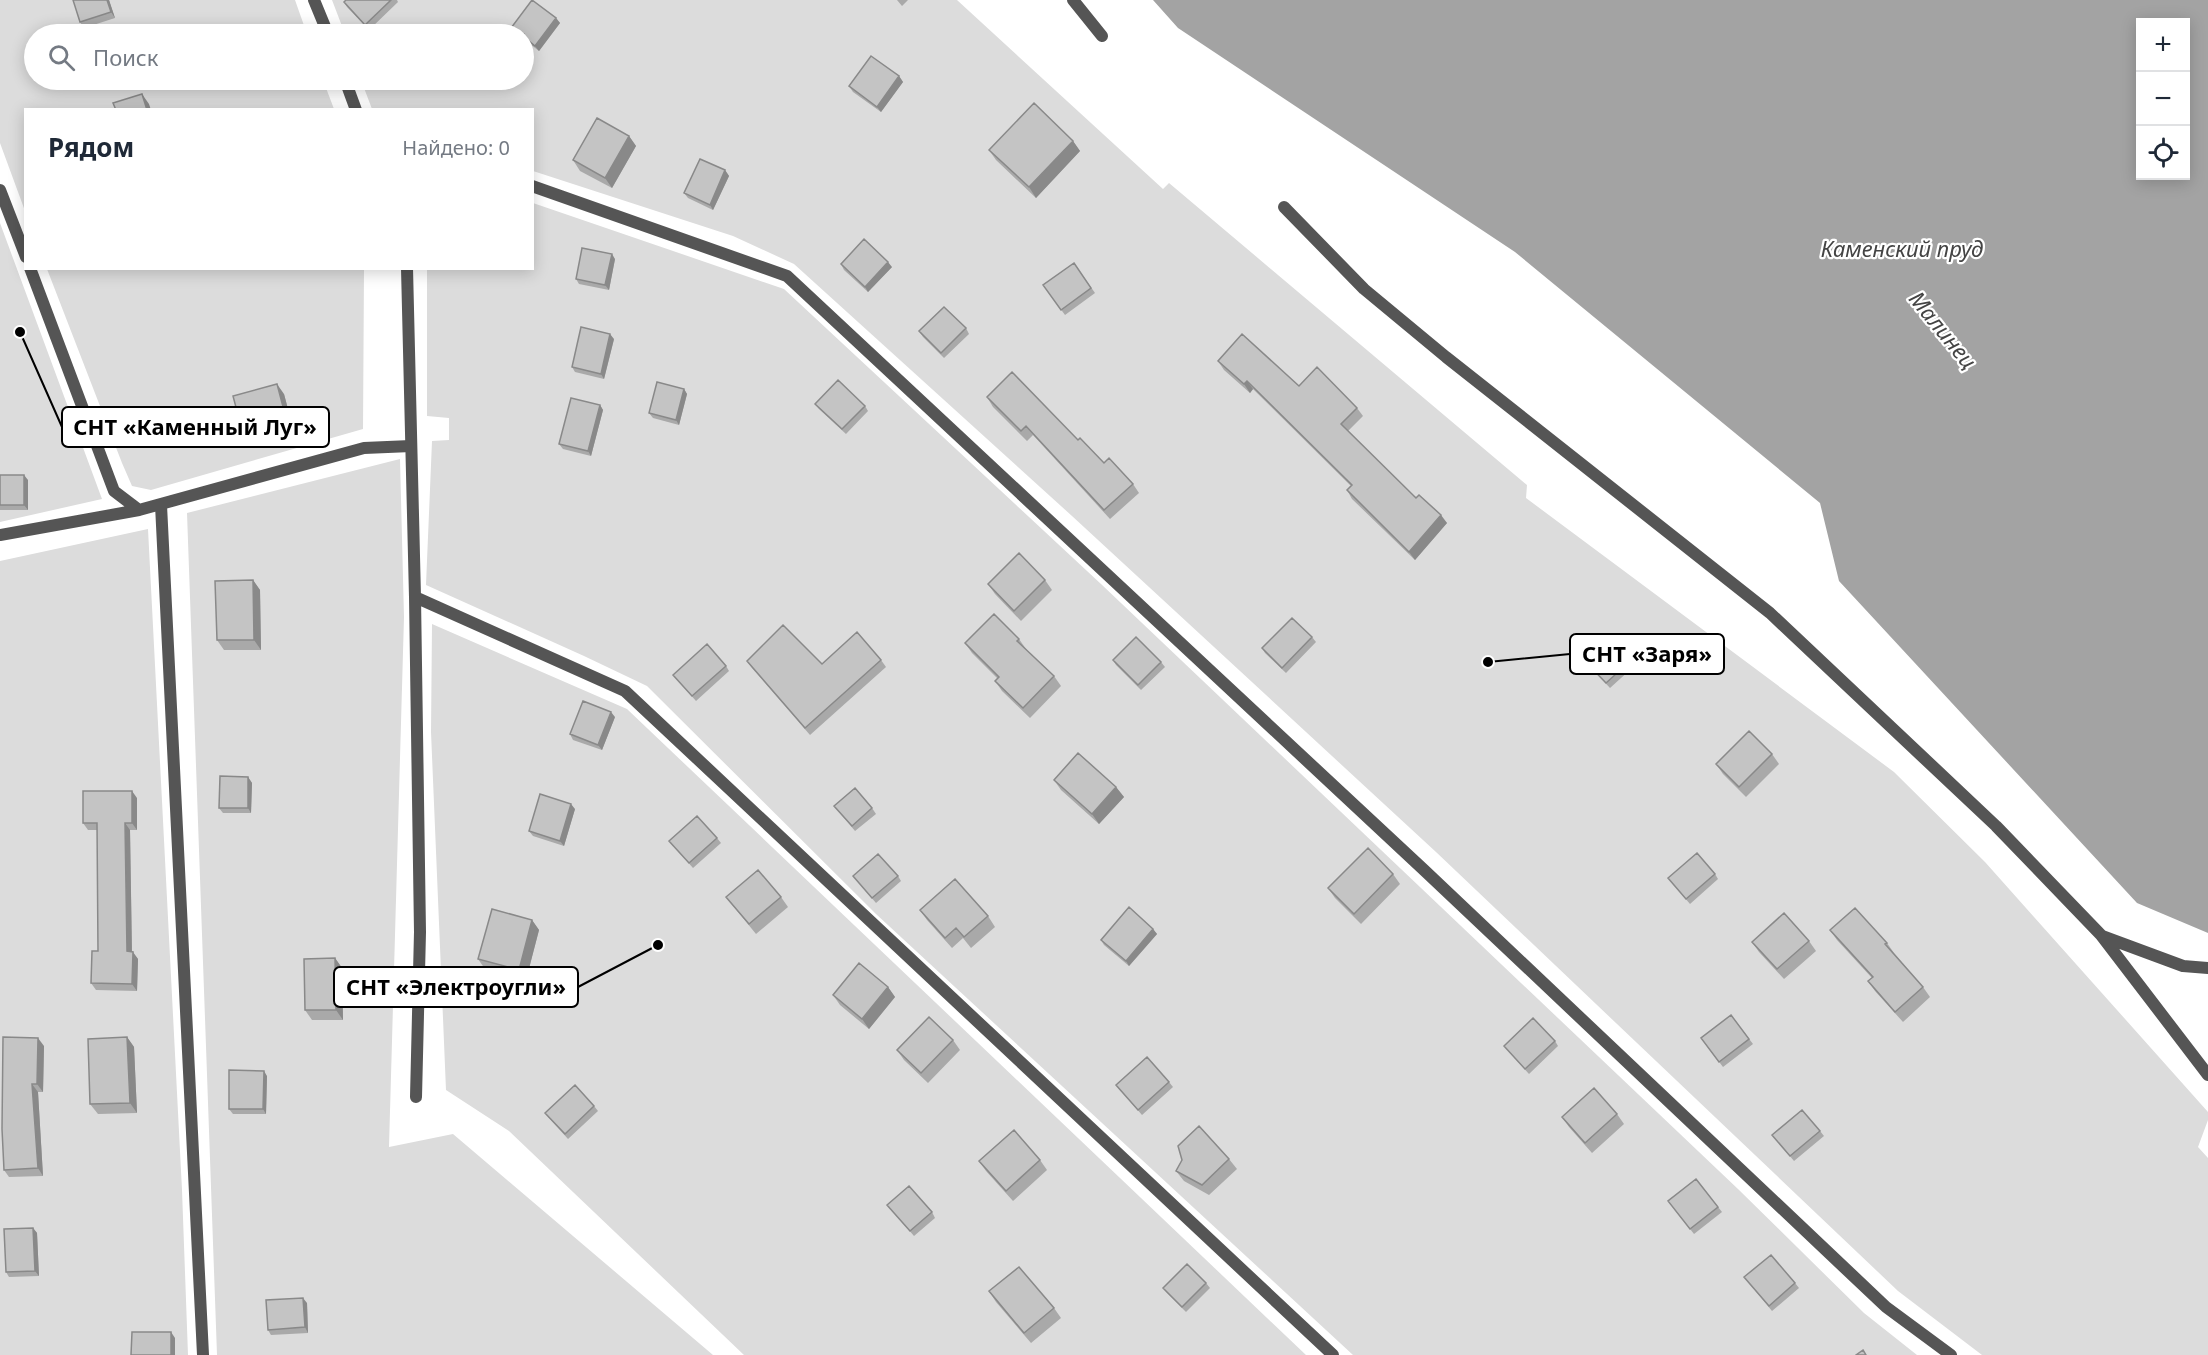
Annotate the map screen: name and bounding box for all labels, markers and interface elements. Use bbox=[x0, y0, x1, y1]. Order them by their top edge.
map controls bbox=[2136, 18, 2190, 180]
button: + bbox=[2136, 18, 2190, 72]
search box bbox=[24, 24, 534, 90]
icon: search bbox=[45, 41, 78, 74]
text: Поиск bbox=[93, 42, 158, 72]
button: − bbox=[2136, 72, 2190, 126]
button: locate bbox=[2136, 126, 2190, 180]
text: Рядом bbox=[48, 129, 134, 165]
text: Найдено: 0 bbox=[402, 134, 510, 161]
water label: Каменский пруд bbox=[1821, 233, 1983, 263]
water label: Малинец bbox=[1903, 284, 1984, 375]
callout: СНТ «Каменный Луг» bbox=[62, 407, 329, 447]
text: СНТ «Каменный Луг» bbox=[73, 411, 317, 441]
callout: СНТ «Заря» bbox=[1570, 634, 1724, 674]
text: СНТ «Заря» bbox=[1582, 638, 1712, 668]
callout: СНТ «Электроугли» bbox=[334, 967, 578, 1007]
text: СНТ «Электроугли» bbox=[346, 971, 566, 1001]

